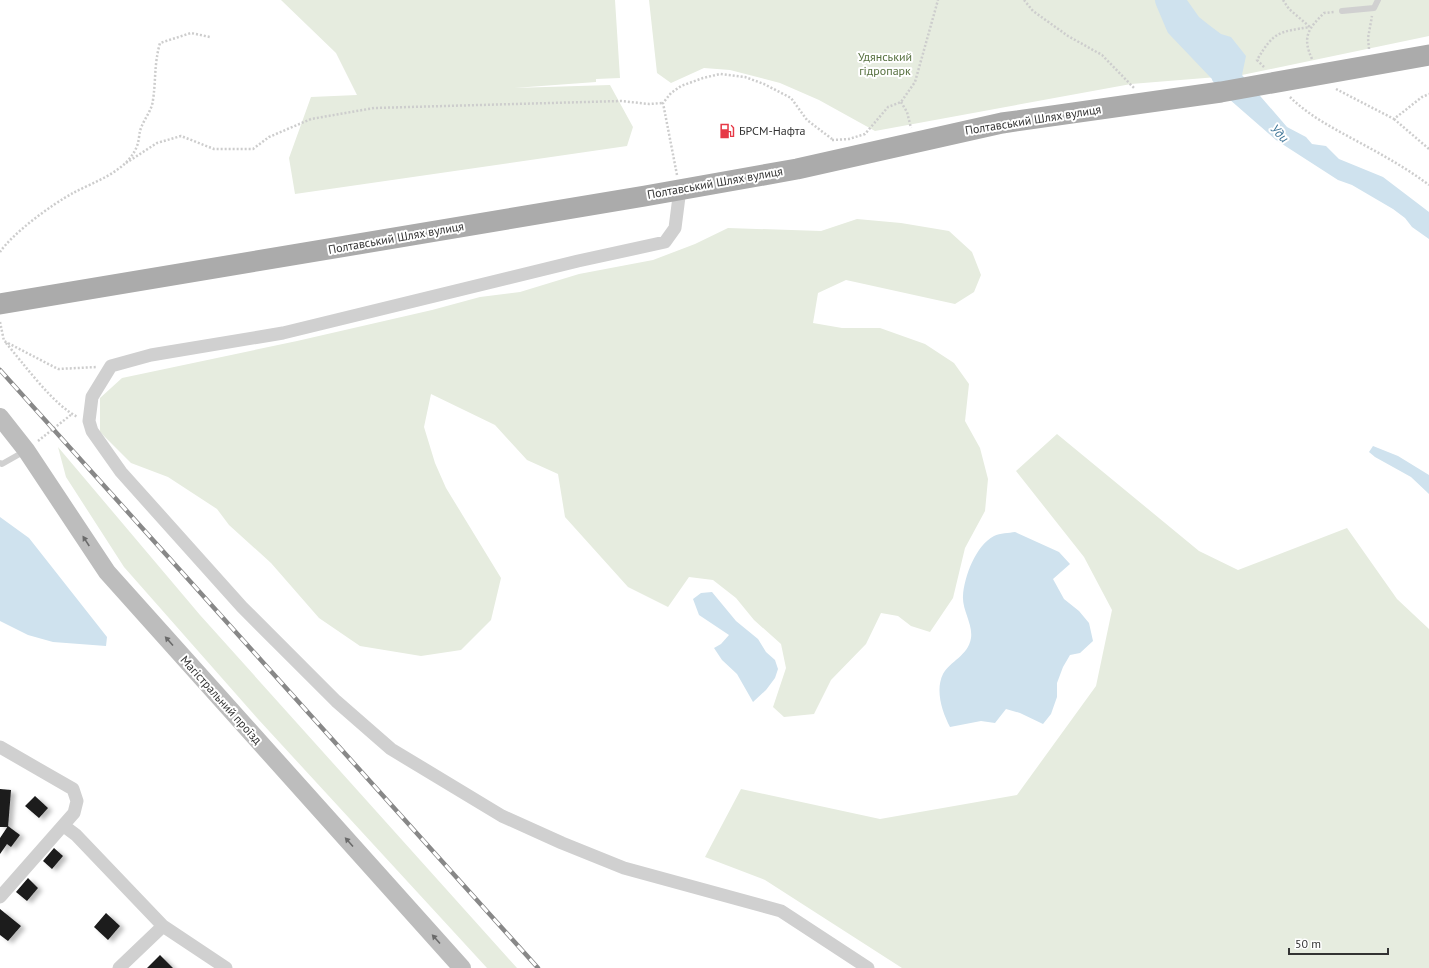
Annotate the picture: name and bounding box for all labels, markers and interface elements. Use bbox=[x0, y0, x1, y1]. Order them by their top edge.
park label: Удянський гідропарк bbox=[858, 49, 912, 78]
street label: Полтавський Шлях вулиця bbox=[964, 101, 1102, 138]
water label: Уди bbox=[1267, 120, 1293, 146]
fuel station icon: БРСМ-Нафта bbox=[718, 122, 736, 140]
place label: БРСМ-Нафта bbox=[739, 123, 806, 138]
street label: Полтавський Шлях вулиця bbox=[646, 163, 784, 202]
street label: Полтавський Шлях вулиця bbox=[327, 218, 465, 257]
one-way arrow bbox=[83, 535, 90, 547]
one-way arrow bbox=[164, 636, 173, 646]
street label: Магістральний проїзд bbox=[178, 652, 266, 748]
one-way arrow bbox=[344, 837, 354, 847]
scale bar bbox=[1289, 930, 1388, 956]
one-way arrow bbox=[431, 934, 441, 944]
text: 50 m bbox=[1295, 936, 1321, 951]

